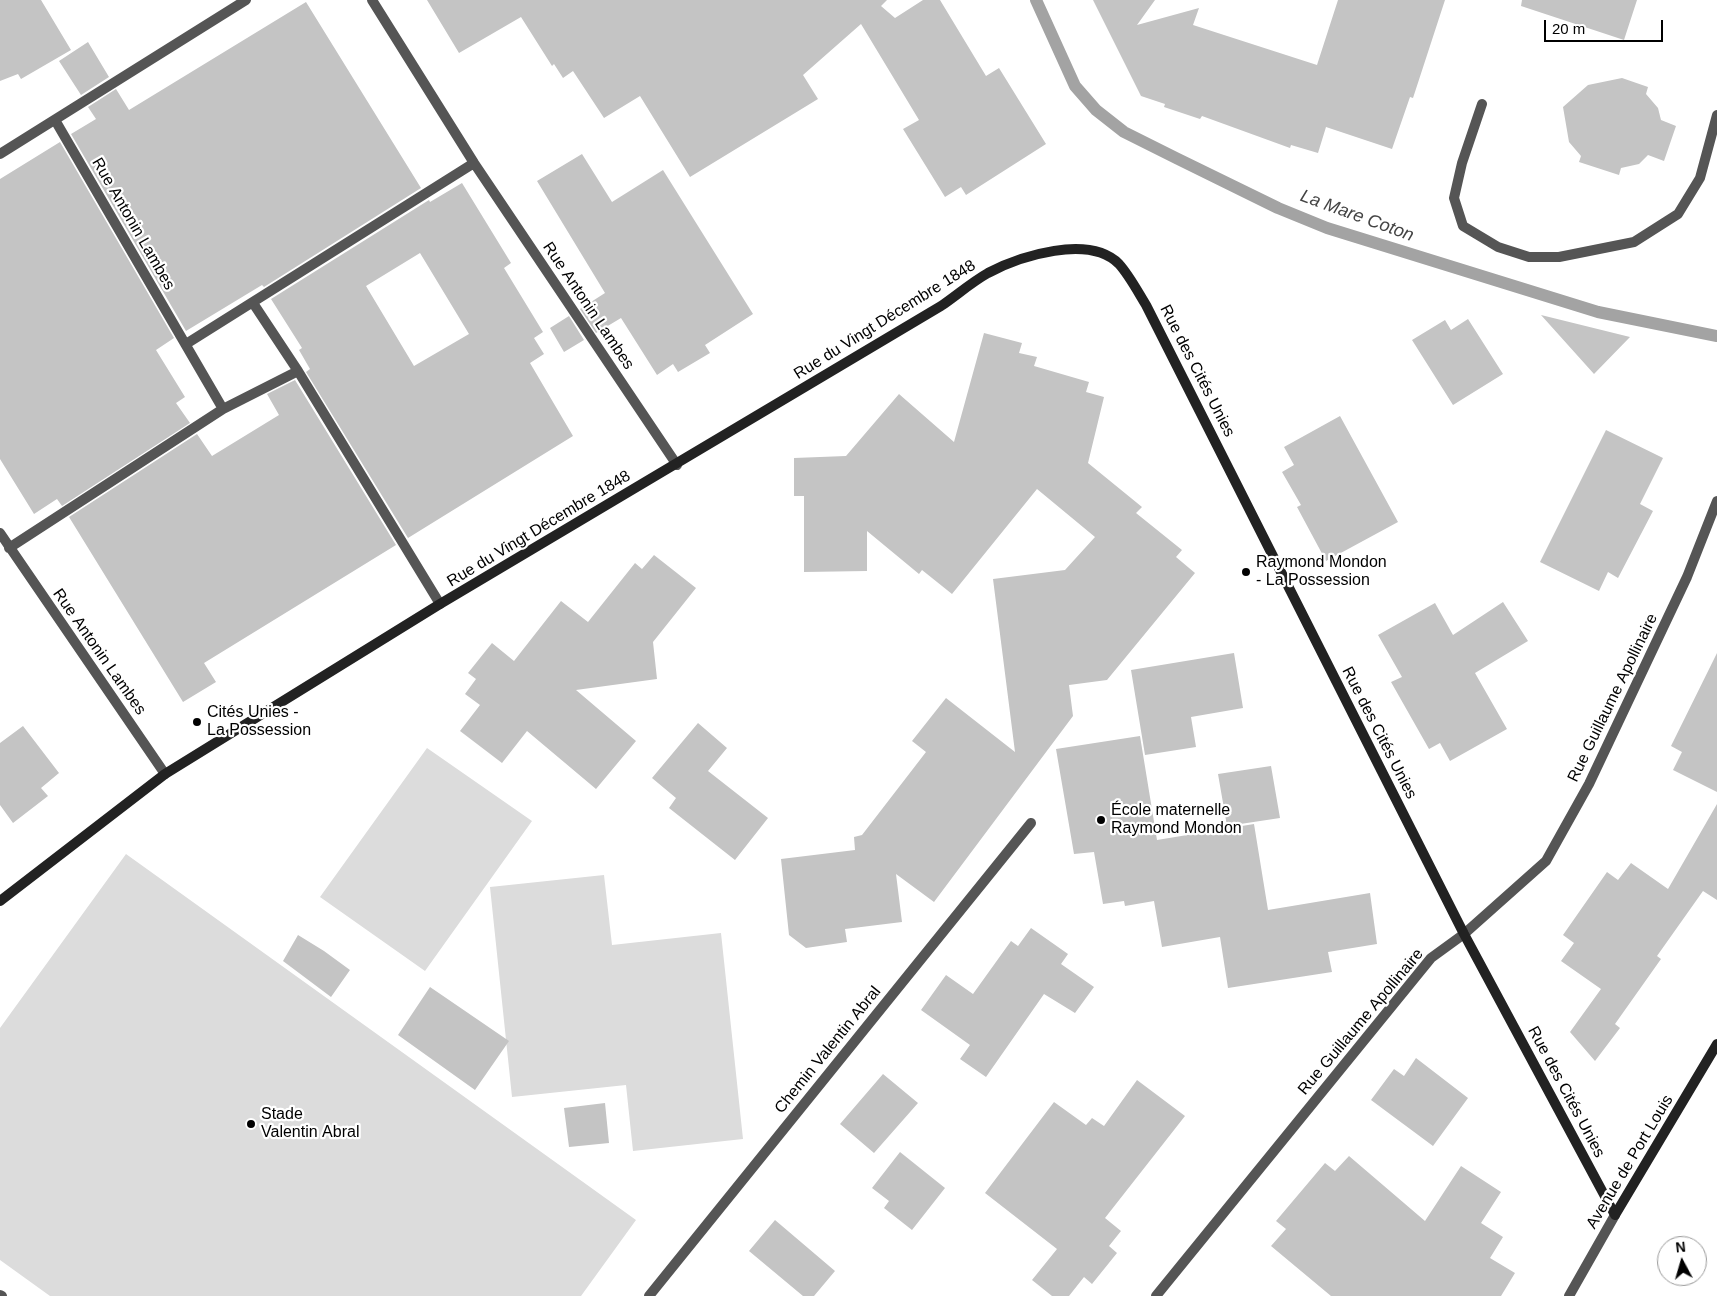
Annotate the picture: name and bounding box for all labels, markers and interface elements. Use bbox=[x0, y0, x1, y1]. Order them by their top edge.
scale bar bbox=[1547, 10, 1666, 42]
text: 20 m bbox=[1552, 20, 1585, 37]
street label: Rue Antonin Lambes bbox=[87, 154, 179, 294]
water label: La Mare Coton bbox=[1297, 185, 1417, 247]
street label: Rue Antonin Lambes bbox=[538, 239, 638, 373]
street label: Rue du Vingt Décembre 1848 bbox=[791, 256, 979, 384]
street label: Rue des Cités Unies bbox=[1155, 302, 1239, 440]
street label: Rue du Vingt Décembre 1848 bbox=[444, 467, 634, 591]
place label: Raymond Mondon - La Possession bbox=[1256, 553, 1387, 591]
marker: Raymond Mondon - La Possession bbox=[1240, 566, 1252, 578]
street label: Rue Antonin Lambes bbox=[48, 585, 150, 719]
street label: Rue Guillaume Apollinaire bbox=[1564, 611, 1662, 785]
street label: Rue des Cités Unies bbox=[1337, 664, 1421, 802]
place label: Cités Unies - La Possession bbox=[207, 703, 311, 741]
marker: Cités Unies - La Possession bbox=[191, 716, 203, 728]
place label: École maternelle Raymond Mondon bbox=[1111, 801, 1242, 839]
marker: École maternelle Raymond Mondon bbox=[1095, 814, 1107, 826]
street label: Rue Guillaume Apollinaire bbox=[1294, 945, 1428, 1099]
street label: Chemin Valentin Abral bbox=[771, 983, 885, 1117]
street label: Rue des Cités Unies bbox=[1523, 1023, 1609, 1161]
street label: Avenue de Port Louis bbox=[1582, 1092, 1678, 1232]
place label: Stade Valentin Abral bbox=[261, 1105, 359, 1143]
marker: Stade Valentin Abral bbox=[245, 1118, 257, 1130]
north arrow bbox=[1657, 1236, 1707, 1286]
text: N bbox=[1675, 1239, 1686, 1256]

